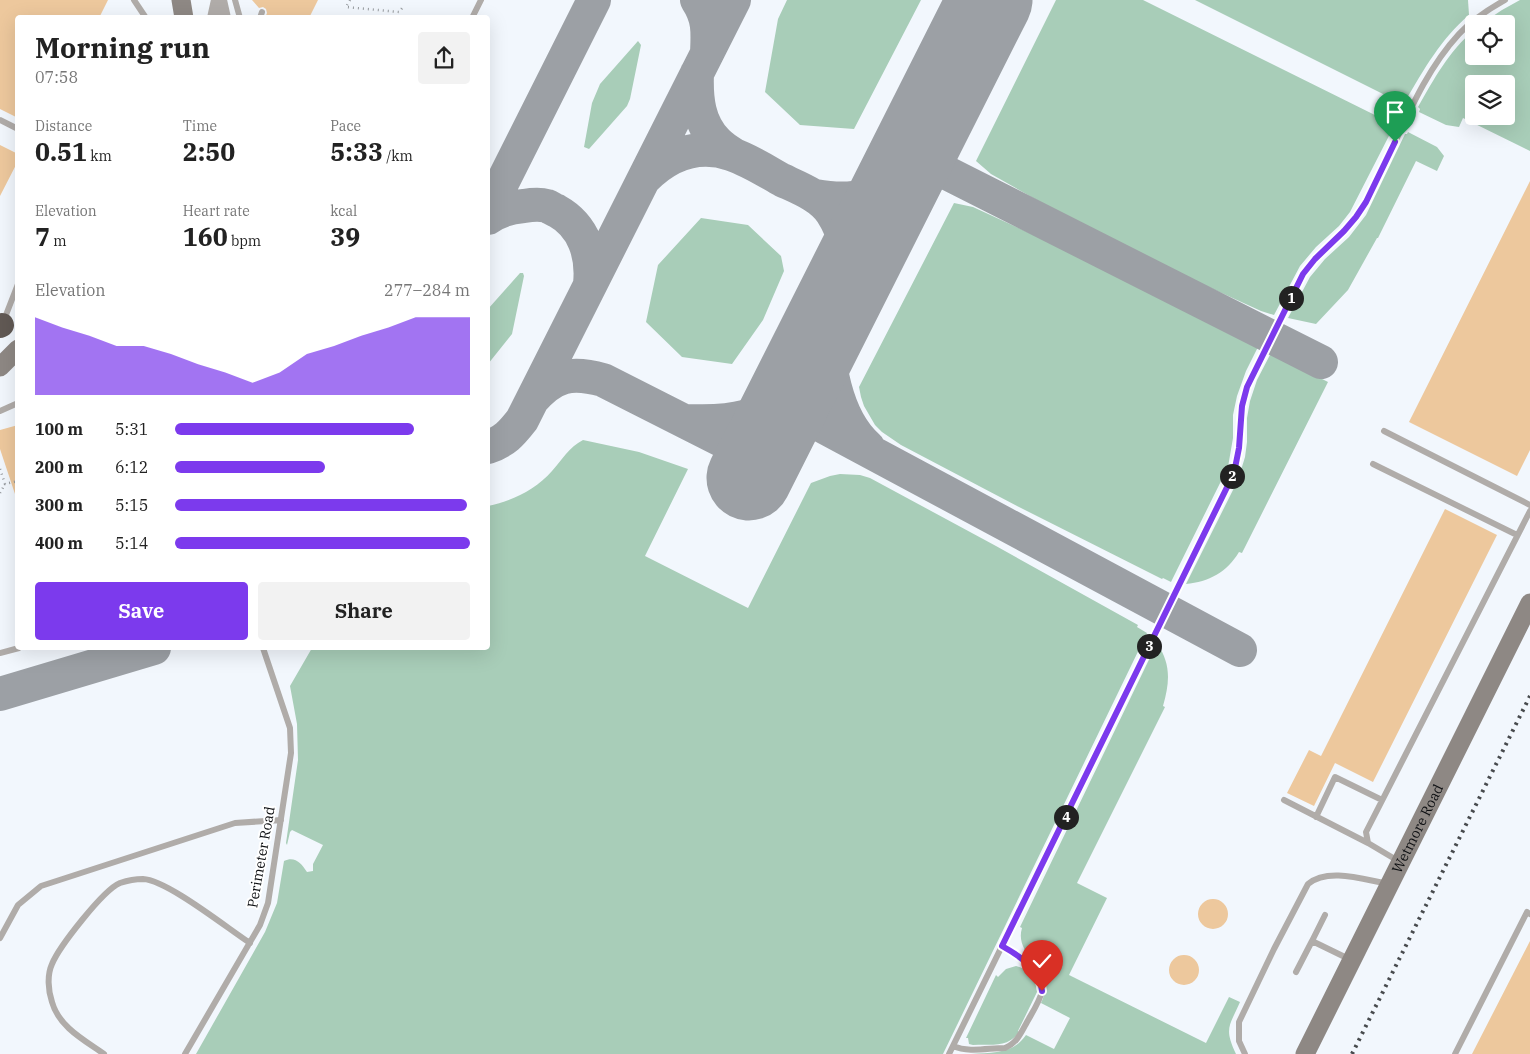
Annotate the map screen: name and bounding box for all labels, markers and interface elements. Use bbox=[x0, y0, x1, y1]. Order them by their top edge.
map controls bbox=[1465, 15, 1515, 125]
button: locate bbox=[1465, 15, 1515, 65]
text: Morning run bbox=[35, 29, 210, 66]
button: share bbox=[418, 32, 470, 84]
text: 07:58 bbox=[35, 67, 78, 87]
button: layers bbox=[1465, 75, 1515, 125]
pin bbox=[1374, 91, 1416, 142]
icon: arrive bbox=[1381, 98, 1409, 126]
text: Distance bbox=[35, 117, 92, 135]
text: Time bbox=[183, 117, 217, 135]
text: Pace bbox=[330, 117, 361, 135]
text: 0.51 bbox=[35, 135, 87, 168]
text: 2:50 bbox=[183, 135, 235, 168]
text: 5:33 bbox=[330, 135, 383, 168]
text: km bbox=[87, 147, 112, 165]
text: /km bbox=[383, 147, 413, 165]
text: Elevation bbox=[35, 202, 97, 220]
text: Heart rate bbox=[183, 202, 250, 220]
text: kcal bbox=[330, 202, 357, 220]
text: 7 bbox=[35, 220, 50, 253]
text: 160 bbox=[183, 220, 228, 253]
text: 39 bbox=[330, 220, 360, 253]
text: m bbox=[50, 232, 67, 250]
text: bpm bbox=[228, 232, 261, 250]
text: Elevation bbox=[35, 280, 105, 300]
text: 277–284 m bbox=[384, 280, 470, 300]
pin: 1 bbox=[1278, 286, 1304, 310]
text: 1 bbox=[1287, 289, 1296, 307]
text: 100 m bbox=[35, 419, 83, 439]
text: 5:31 bbox=[115, 419, 148, 439]
text: 200 m bbox=[35, 457, 83, 477]
text: 6:12 bbox=[115, 457, 148, 477]
pin: 2 bbox=[1220, 464, 1244, 488]
text: 2 bbox=[1228, 467, 1237, 485]
text: 300 m bbox=[35, 495, 83, 515]
text: 5:15 bbox=[115, 495, 148, 515]
text: 400 m bbox=[35, 533, 83, 553]
text: 5:14 bbox=[115, 533, 148, 553]
button: Save bbox=[35, 582, 248, 640]
button: Share bbox=[258, 582, 470, 640]
pin: 3 bbox=[1136, 634, 1162, 658]
text: 3 bbox=[1145, 637, 1154, 655]
street label: Wetmore Road bbox=[1388, 781, 1447, 876]
street label: Perimeter Road bbox=[243, 804, 279, 909]
pin: 4 bbox=[1054, 804, 1078, 830]
text: 4 bbox=[1062, 808, 1071, 826]
pin bbox=[1021, 940, 1063, 991]
icon: check bbox=[1028, 947, 1056, 975]

